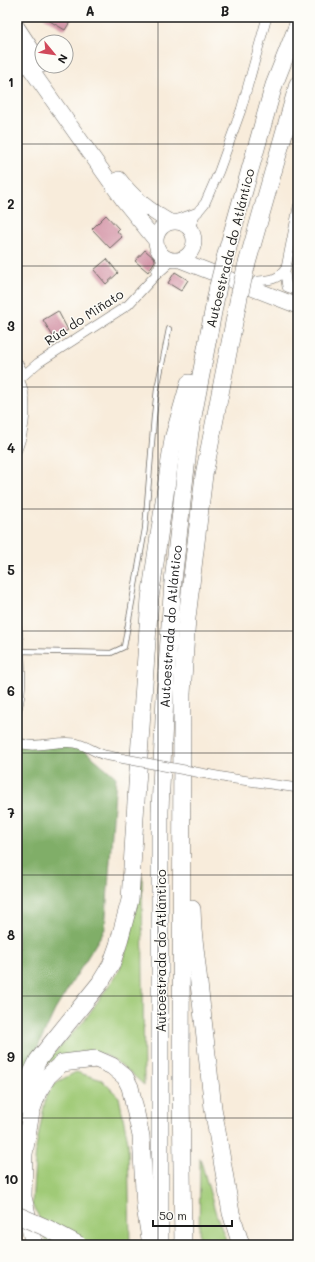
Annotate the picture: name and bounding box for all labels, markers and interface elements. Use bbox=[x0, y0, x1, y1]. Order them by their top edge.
text: A bbox=[85, 2, 95, 19]
text: B bbox=[221, 2, 230, 19]
north arrow bbox=[34, 34, 74, 74]
text: N bbox=[55, 52, 72, 66]
text: 1 bbox=[8, 73, 14, 90]
street label: Autoestrada do Atlántico bbox=[202, 166, 258, 329]
text: 2 bbox=[7, 195, 15, 212]
street label: Rúa do Miñato bbox=[41, 285, 127, 348]
text: 3 bbox=[7, 317, 15, 334]
text: 4 bbox=[7, 439, 15, 456]
street label: Autoestrada do Atlántico bbox=[155, 544, 185, 708]
text: 5 bbox=[7, 561, 15, 578]
text: 6 bbox=[7, 682, 15, 699]
text: 7 bbox=[7, 804, 15, 821]
street label: Autoestrada do Atlántico bbox=[152, 869, 169, 1033]
text: 8 bbox=[7, 926, 15, 943]
text: 9 bbox=[7, 1048, 15, 1065]
text: 10 bbox=[4, 1170, 18, 1187]
scale bar bbox=[153, 1202, 232, 1228]
text: 50 m bbox=[159, 1207, 187, 1223]

